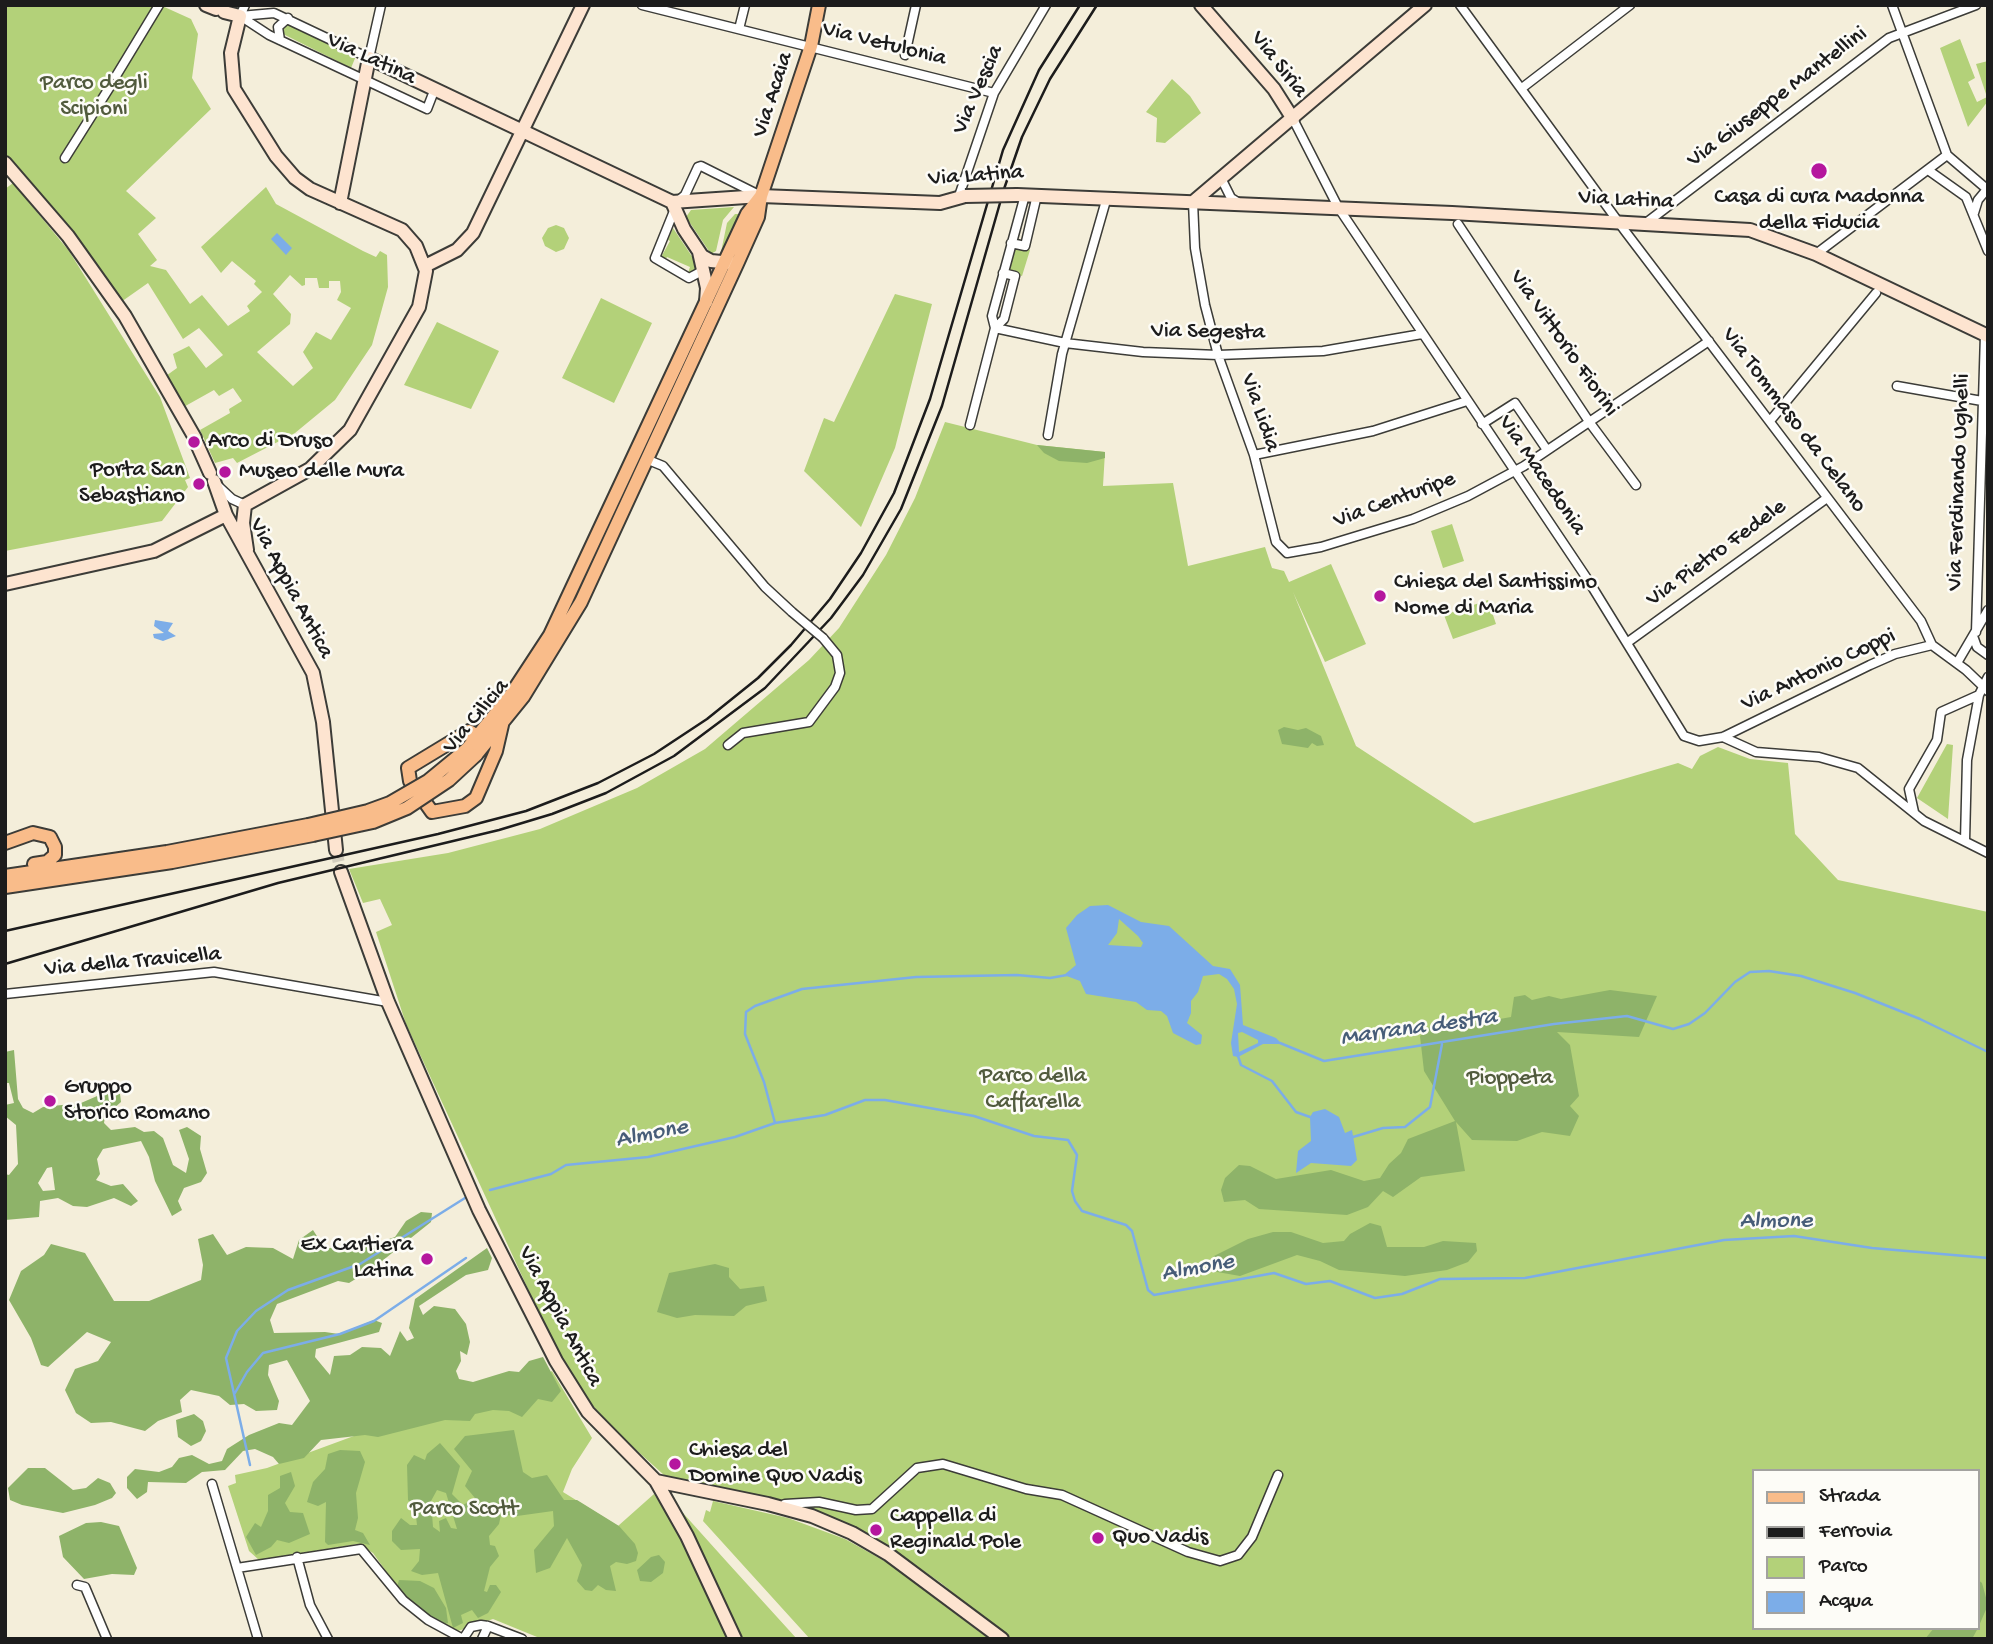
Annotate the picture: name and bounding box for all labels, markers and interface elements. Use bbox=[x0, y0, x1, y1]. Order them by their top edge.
street label: Via Vetulonia bbox=[819, 16, 949, 74]
street label: Via Giuseppe Mantellini bbox=[1682, 21, 1874, 175]
street label: Via Siria bbox=[1243, 26, 1313, 104]
street label: Via Latina bbox=[322, 27, 420, 93]
street label: Via Vescia bbox=[947, 41, 1011, 139]
street label: Via Acaia bbox=[747, 49, 801, 141]
park label: Parco degli Scipioni bbox=[40, 70, 148, 124]
street label: Via Latina bbox=[928, 160, 1024, 194]
marker: Casa di cura Madonna della Fiducia bbox=[1809, 161, 1829, 181]
place label: Casa di cura Madonna della Fiducia bbox=[1714, 184, 1924, 238]
street label: Via Latina bbox=[1578, 185, 1674, 217]
street label: Via Vittorio Fiorini bbox=[1502, 265, 1624, 423]
street label: Via Segesta bbox=[1151, 318, 1265, 348]
street label: Via Tommaso da Celano bbox=[1714, 323, 1872, 519]
street label: Via Lidia bbox=[1233, 370, 1285, 456]
street label: Via Ferdinando Ughelli bbox=[1942, 373, 1978, 591]
street label: Via Macedonia bbox=[1491, 411, 1591, 541]
place label: Arco di Druso bbox=[208, 428, 333, 456]
marker: Arco di Druso bbox=[186, 434, 202, 450]
place label: Porta San Sebastiano bbox=[79, 457, 185, 511]
place label: Museo delle Mura bbox=[239, 458, 404, 486]
marker: Museo delle Mura bbox=[217, 464, 233, 480]
street label: Via Centuripe bbox=[1330, 466, 1460, 536]
marker: Porta San Sebastiano bbox=[191, 476, 207, 492]
street label: Via Pietro Fedele bbox=[1642, 494, 1792, 614]
street label: Via Appia Antica bbox=[241, 514, 339, 664]
place label: Chiesa del Santissimo Nome di Maria bbox=[1394, 569, 1597, 623]
marker: Chiesa del Santissimo Nome di Maria bbox=[1372, 588, 1388, 604]
street label: Via Antonio Coppi bbox=[1737, 623, 1901, 719]
street label: Via Cilicia bbox=[438, 674, 516, 760]
street label: Via della Travicella bbox=[44, 942, 222, 984]
water label: Marrana destra bbox=[1339, 1004, 1499, 1054]
park label: Parco della Caffarella bbox=[979, 1063, 1087, 1117]
park label: Pioppeta bbox=[1467, 1065, 1553, 1093]
place label: Gruppo Storico Romano bbox=[64, 1074, 210, 1128]
marker: Gruppo Storico Romano bbox=[42, 1093, 58, 1109]
water label: Almone bbox=[614, 1114, 690, 1156]
water label: Almone bbox=[1740, 1208, 1812, 1236]
place label: Ex Cartiera Latina bbox=[301, 1232, 413, 1286]
street label: Via Appia Antica bbox=[510, 1242, 608, 1392]
water label: Almone bbox=[1160, 1249, 1236, 1289]
marker: Ex Cartiera Latina bbox=[419, 1251, 435, 1267]
place label: Chiesa del Domine Quo Vadis bbox=[689, 1437, 862, 1491]
marker: Chiesa del Domine Quo Vadis bbox=[667, 1456, 683, 1472]
legend bbox=[1752, 1469, 1979, 1630]
text: Strada bbox=[1819, 1485, 1880, 1510]
park label: Parco Scott bbox=[410, 1496, 518, 1524]
place label: Cappella di Reginald Pole bbox=[890, 1503, 1021, 1557]
text: Ferrovia bbox=[1819, 1520, 1892, 1545]
marker: Cappella di Reginald Pole bbox=[868, 1522, 884, 1538]
place label: Quo Vadis bbox=[1112, 1524, 1208, 1552]
marker: Quo Vadis bbox=[1090, 1530, 1106, 1546]
text: Parco bbox=[1819, 1555, 1868, 1580]
text: Acqua bbox=[1819, 1590, 1873, 1615]

